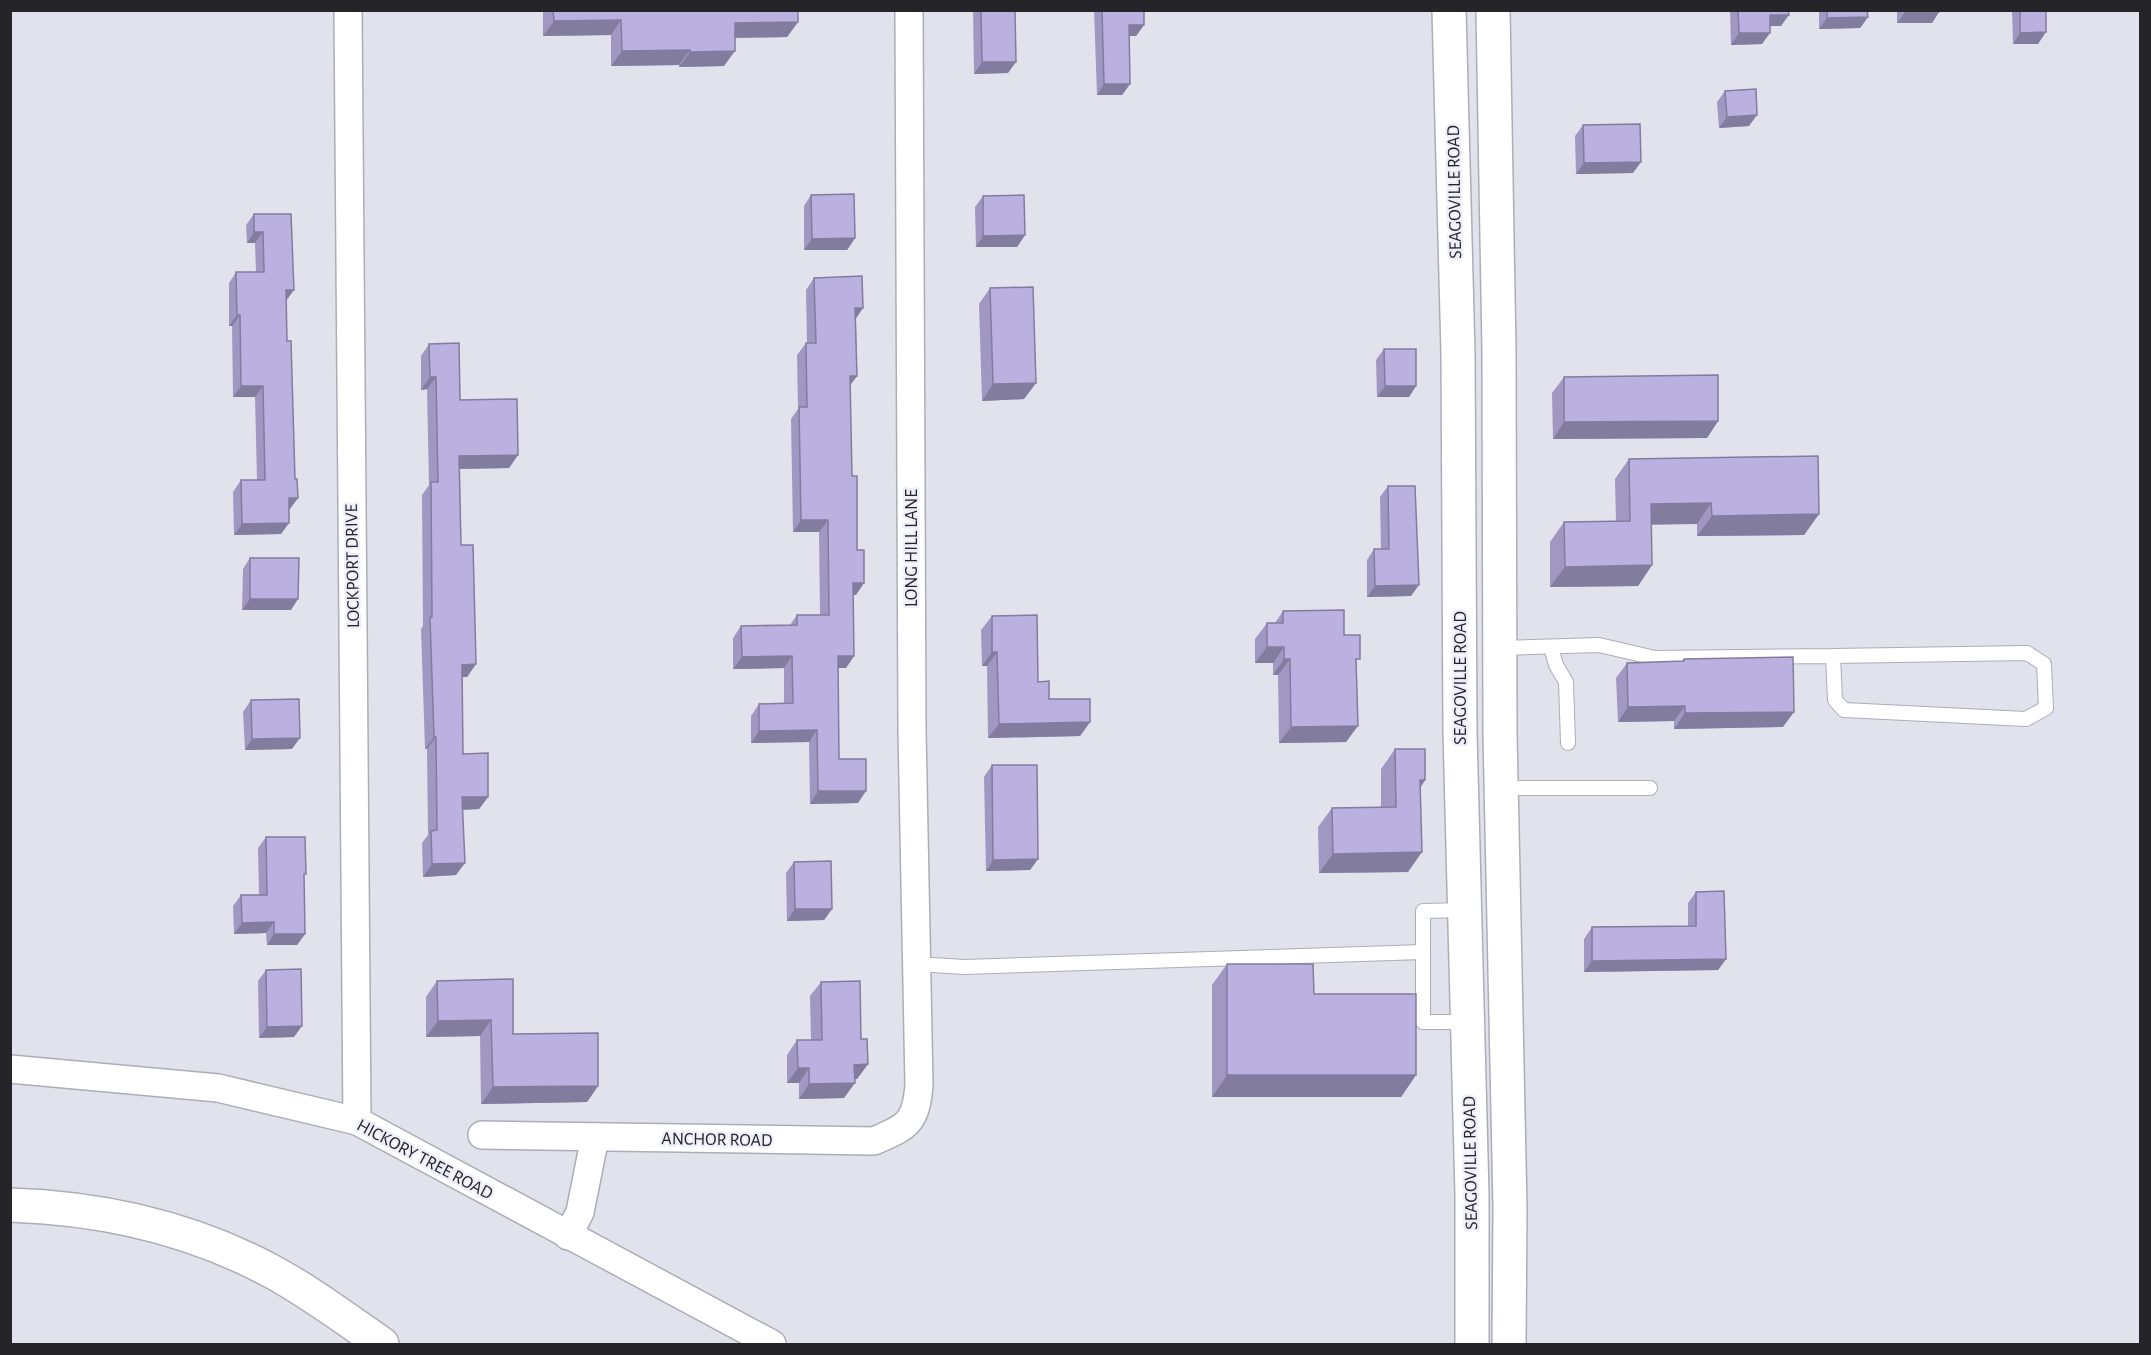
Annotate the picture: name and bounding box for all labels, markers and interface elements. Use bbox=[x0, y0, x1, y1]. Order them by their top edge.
street label: SEAGOVILLE ROAD bbox=[1445, 125, 1465, 259]
street label: LONG HILL LANE bbox=[903, 489, 921, 607]
street label: LOCKPORT DRIVE bbox=[343, 503, 363, 628]
street label: SEAGOVILLE ROAD bbox=[1452, 611, 1470, 745]
street label: SEAGOVILLE ROAD bbox=[1461, 1096, 1481, 1230]
street label: HICKORY TREE ROAD bbox=[354, 1116, 495, 1203]
street label: ANCHOR ROAD bbox=[661, 1130, 773, 1150]

